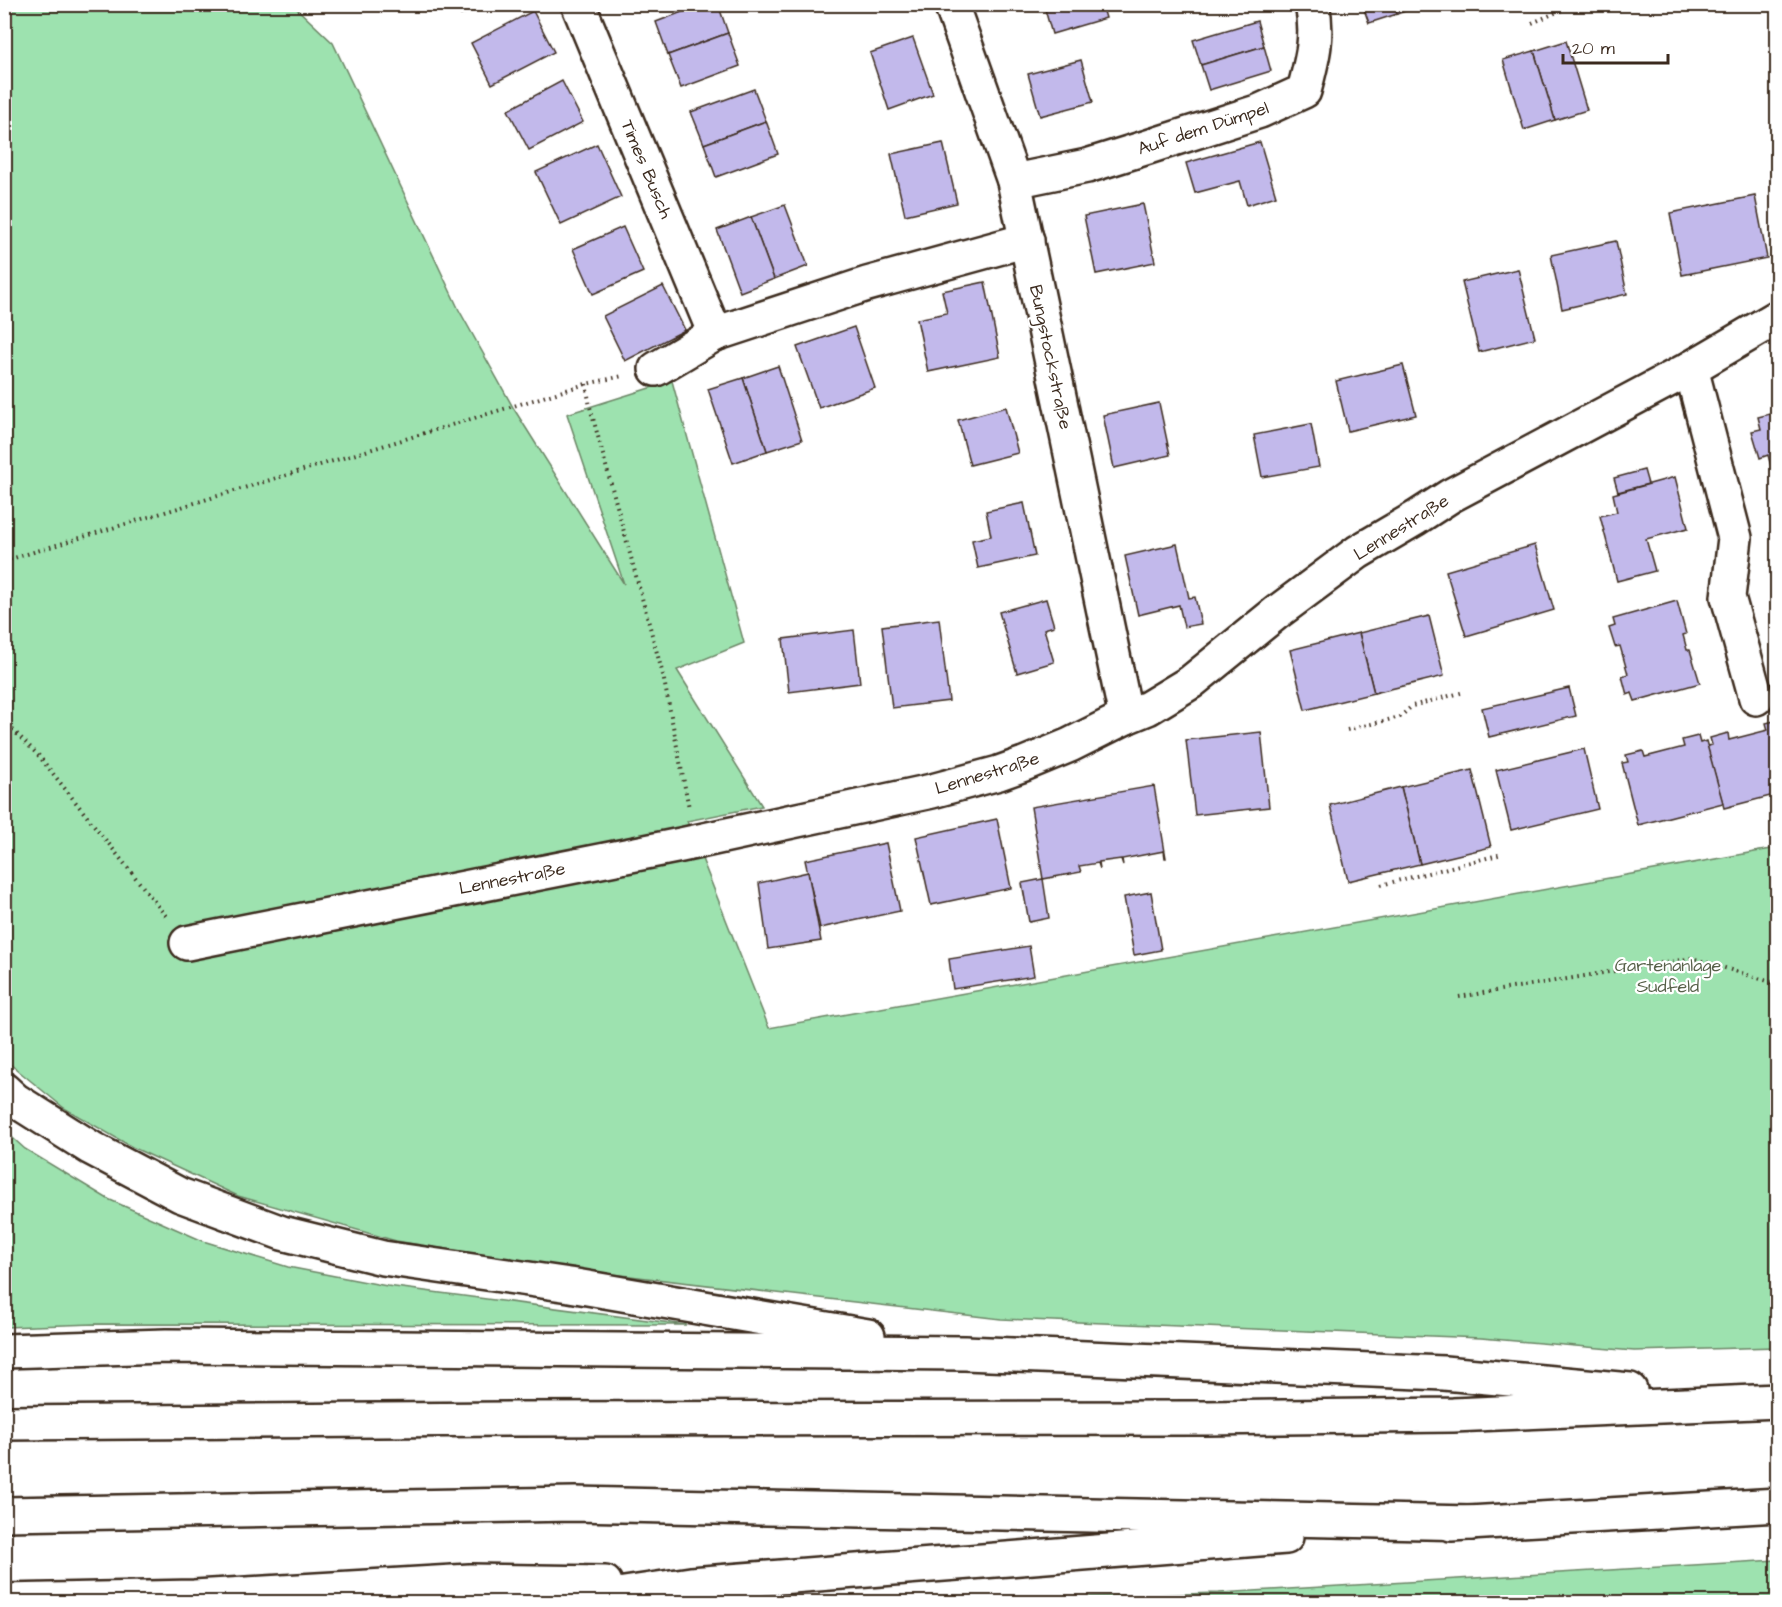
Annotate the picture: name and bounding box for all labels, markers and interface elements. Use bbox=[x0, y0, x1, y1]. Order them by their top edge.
scale bar bbox=[1563, 27, 1668, 65]
text: 20 m bbox=[1572, 36, 1615, 61]
street label: Auf dem Dümpel bbox=[1135, 95, 1272, 161]
street label: Times Busch bbox=[614, 116, 679, 223]
street label: Bungstockstraße bbox=[1022, 283, 1078, 432]
street label: Lennestraße bbox=[1349, 488, 1454, 567]
street label: Lennestraße bbox=[932, 746, 1043, 801]
street label: Lennestraße bbox=[457, 856, 568, 901]
park label: Gartenanlage Sudfeld bbox=[1615, 953, 1722, 999]

